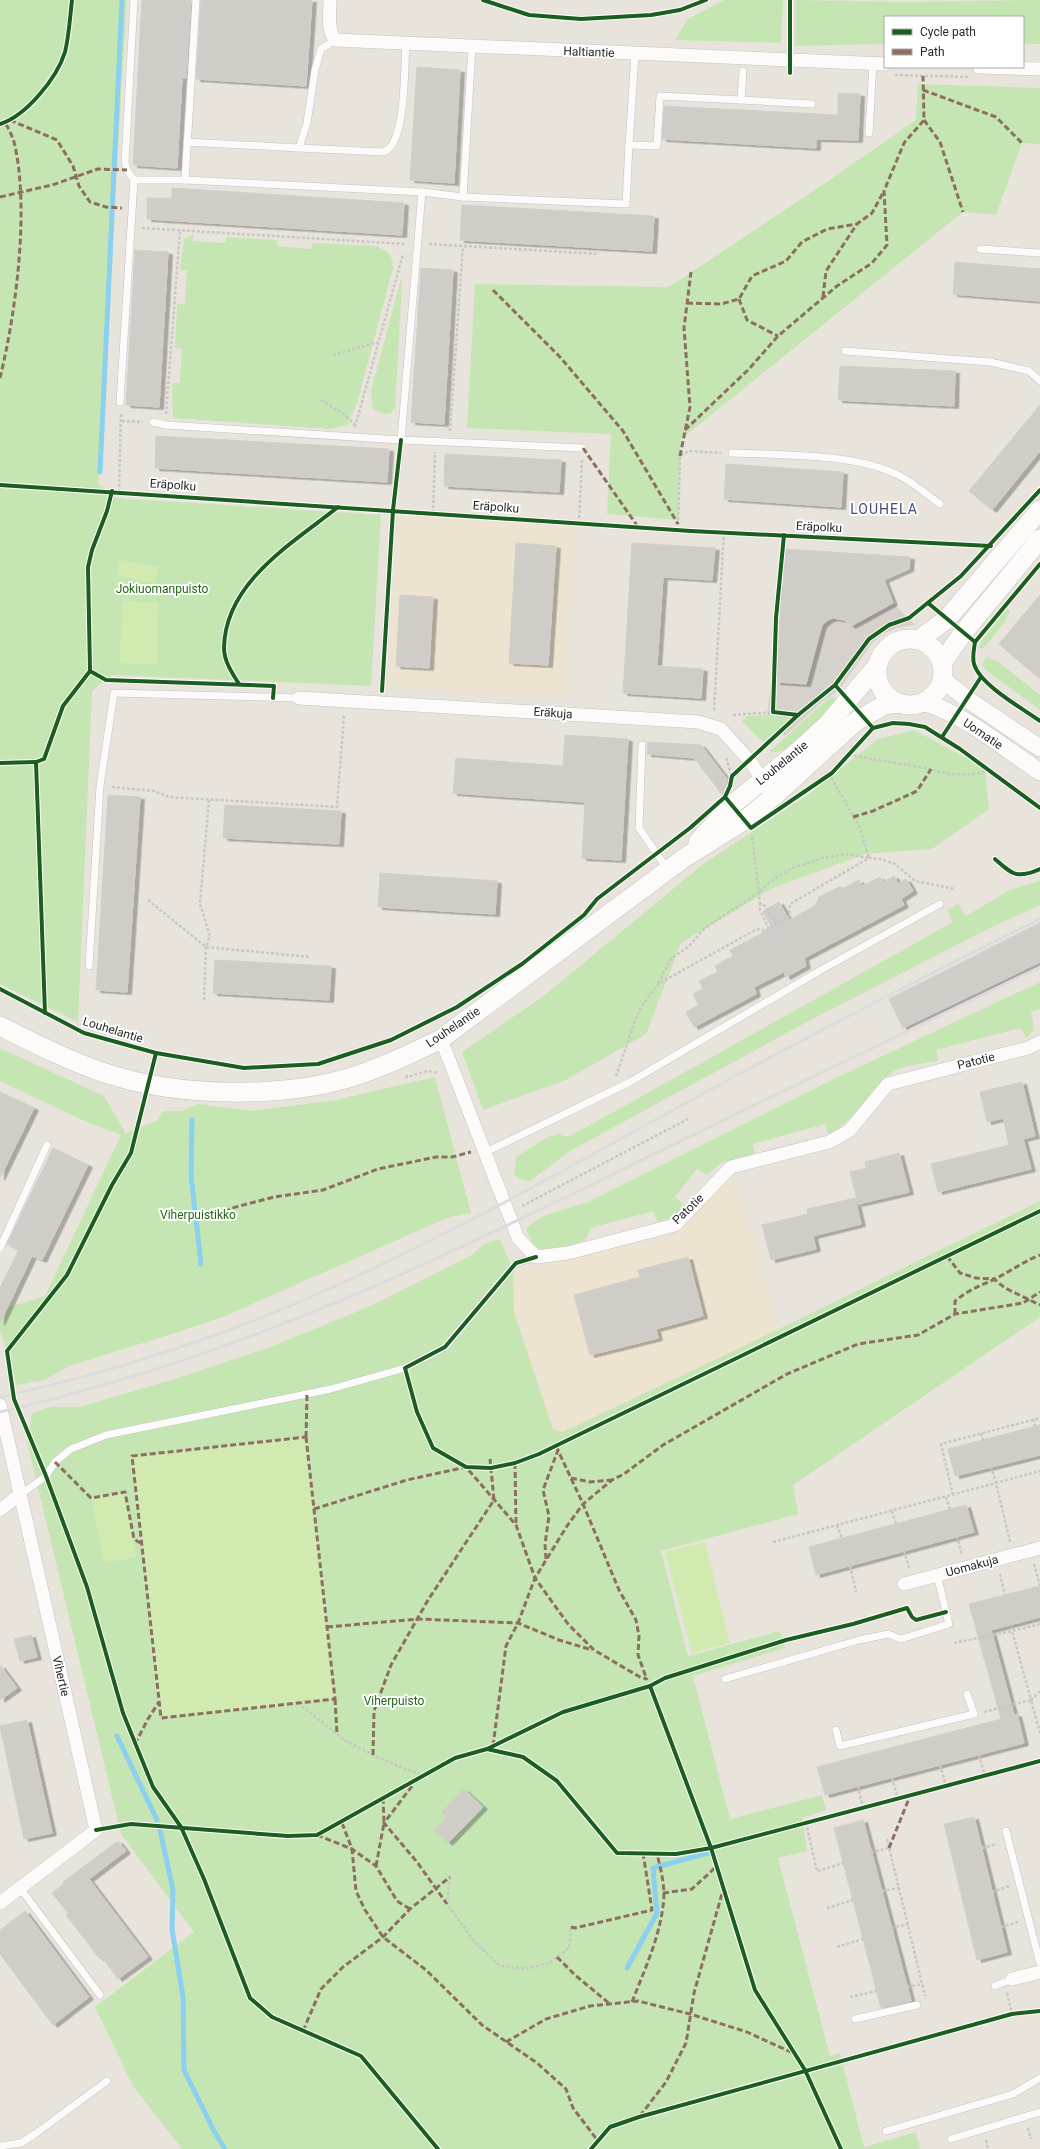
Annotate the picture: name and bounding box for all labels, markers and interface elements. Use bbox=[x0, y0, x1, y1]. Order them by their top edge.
legend bbox=[884, 16, 1024, 68]
text: Cycle path bbox=[920, 25, 976, 39]
street label: Haltiantie bbox=[563, 44, 615, 60]
text: Path bbox=[920, 45, 945, 59]
street label: Eräpolku bbox=[149, 476, 197, 494]
street label: Eräpolku bbox=[472, 498, 520, 516]
district label: LOUHELA bbox=[850, 501, 918, 517]
street label: Eräpolku bbox=[795, 519, 843, 535]
park label: Jokiuomanpuisto bbox=[116, 582, 209, 596]
street label: Eräkuja bbox=[533, 705, 573, 721]
street label: Uomatie bbox=[960, 716, 1006, 752]
street label: Louhelantie bbox=[753, 738, 811, 788]
street label: Louhelantie bbox=[423, 1004, 483, 1050]
street label: Louhelantie bbox=[81, 1014, 145, 1046]
street label: Patotie bbox=[956, 1050, 996, 1072]
street label: Patotie bbox=[670, 1191, 706, 1227]
park label: Viherpuistikko bbox=[160, 1208, 236, 1222]
street label: Uomakuja bbox=[944, 1552, 1000, 1580]
street label: Vihertie bbox=[50, 1654, 72, 1698]
park label: Viherpuisto bbox=[364, 1694, 425, 1708]

